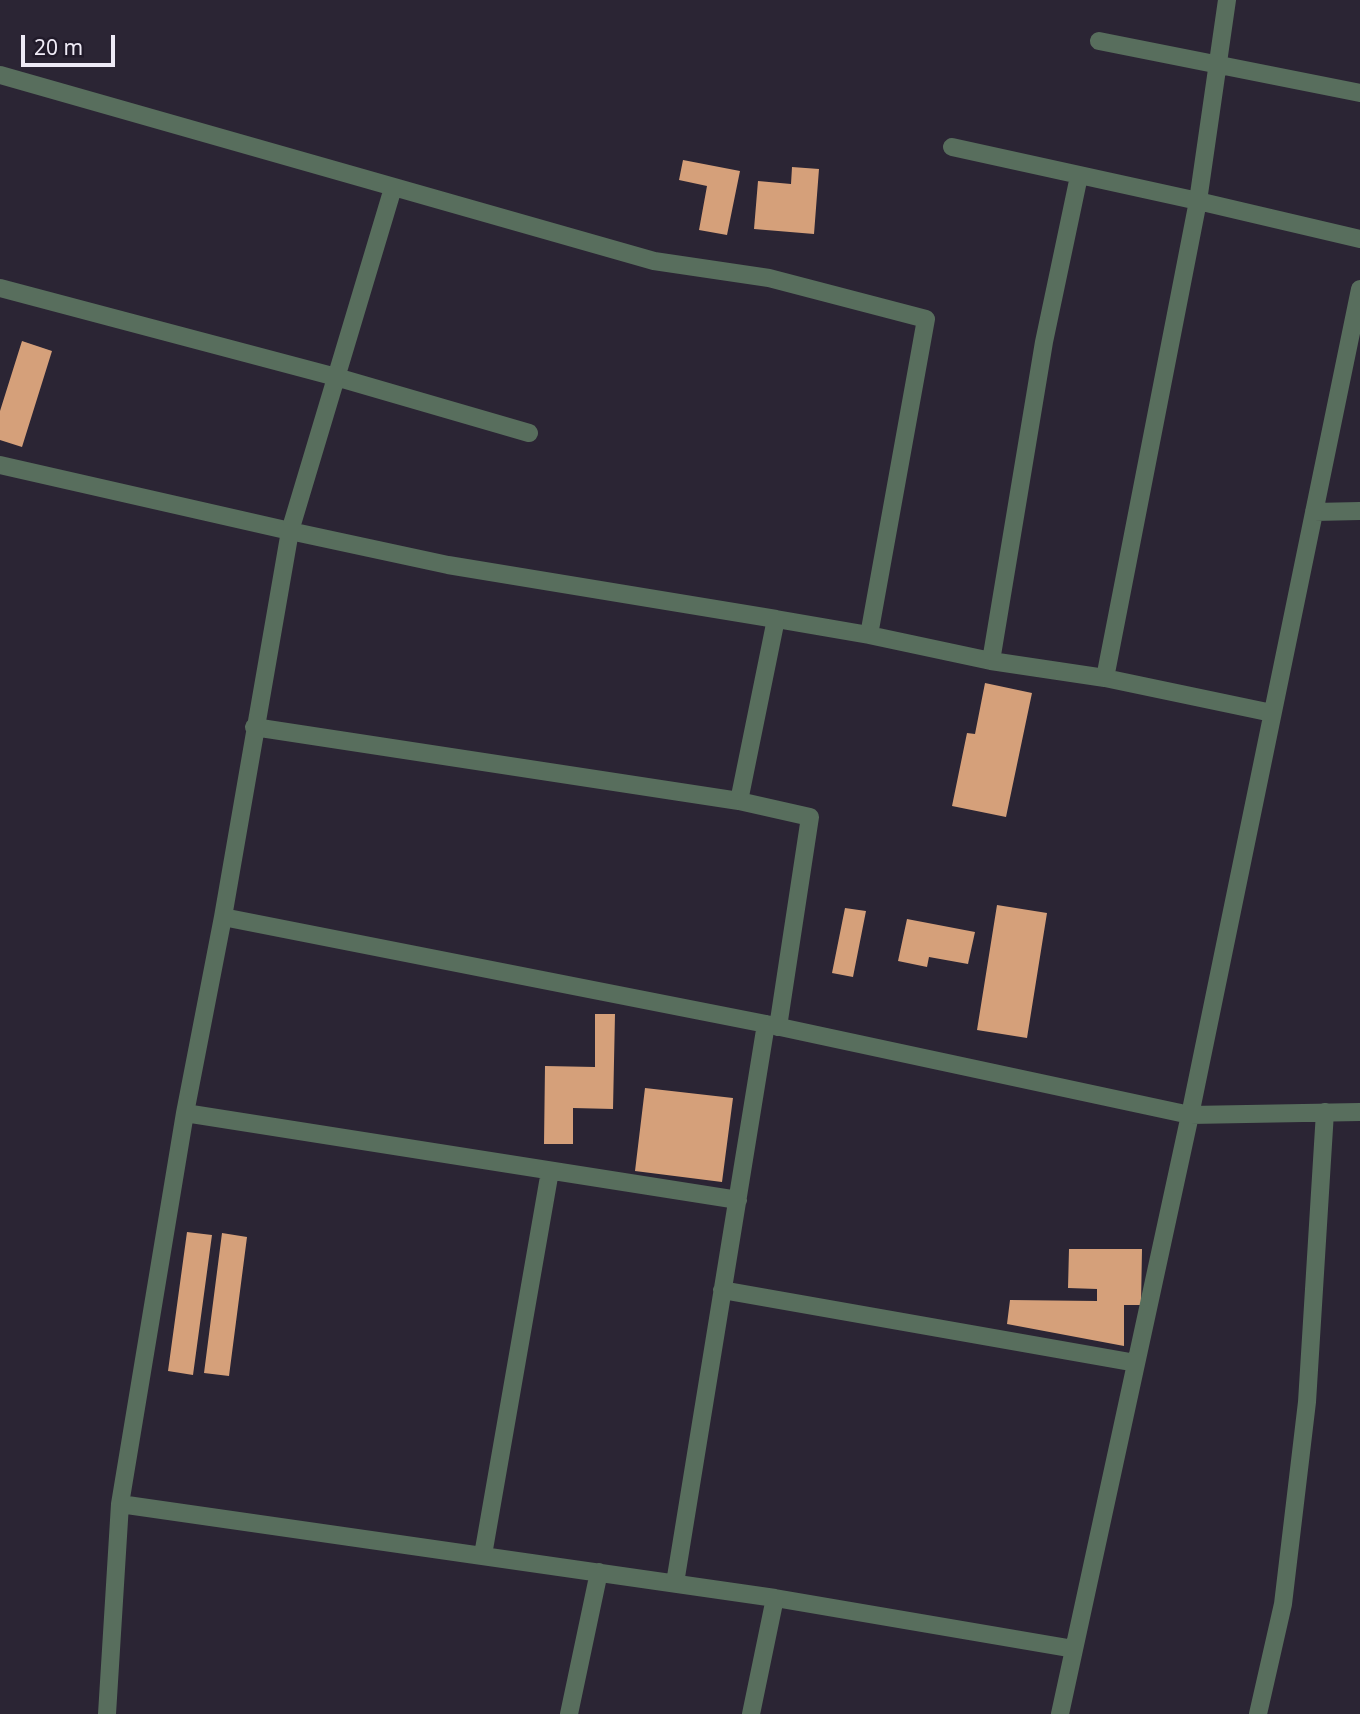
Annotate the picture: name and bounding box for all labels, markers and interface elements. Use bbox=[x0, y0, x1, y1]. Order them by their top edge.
scale bar bbox=[24, 21, 119, 65]
text: 20 m bbox=[34, 33, 83, 61]

